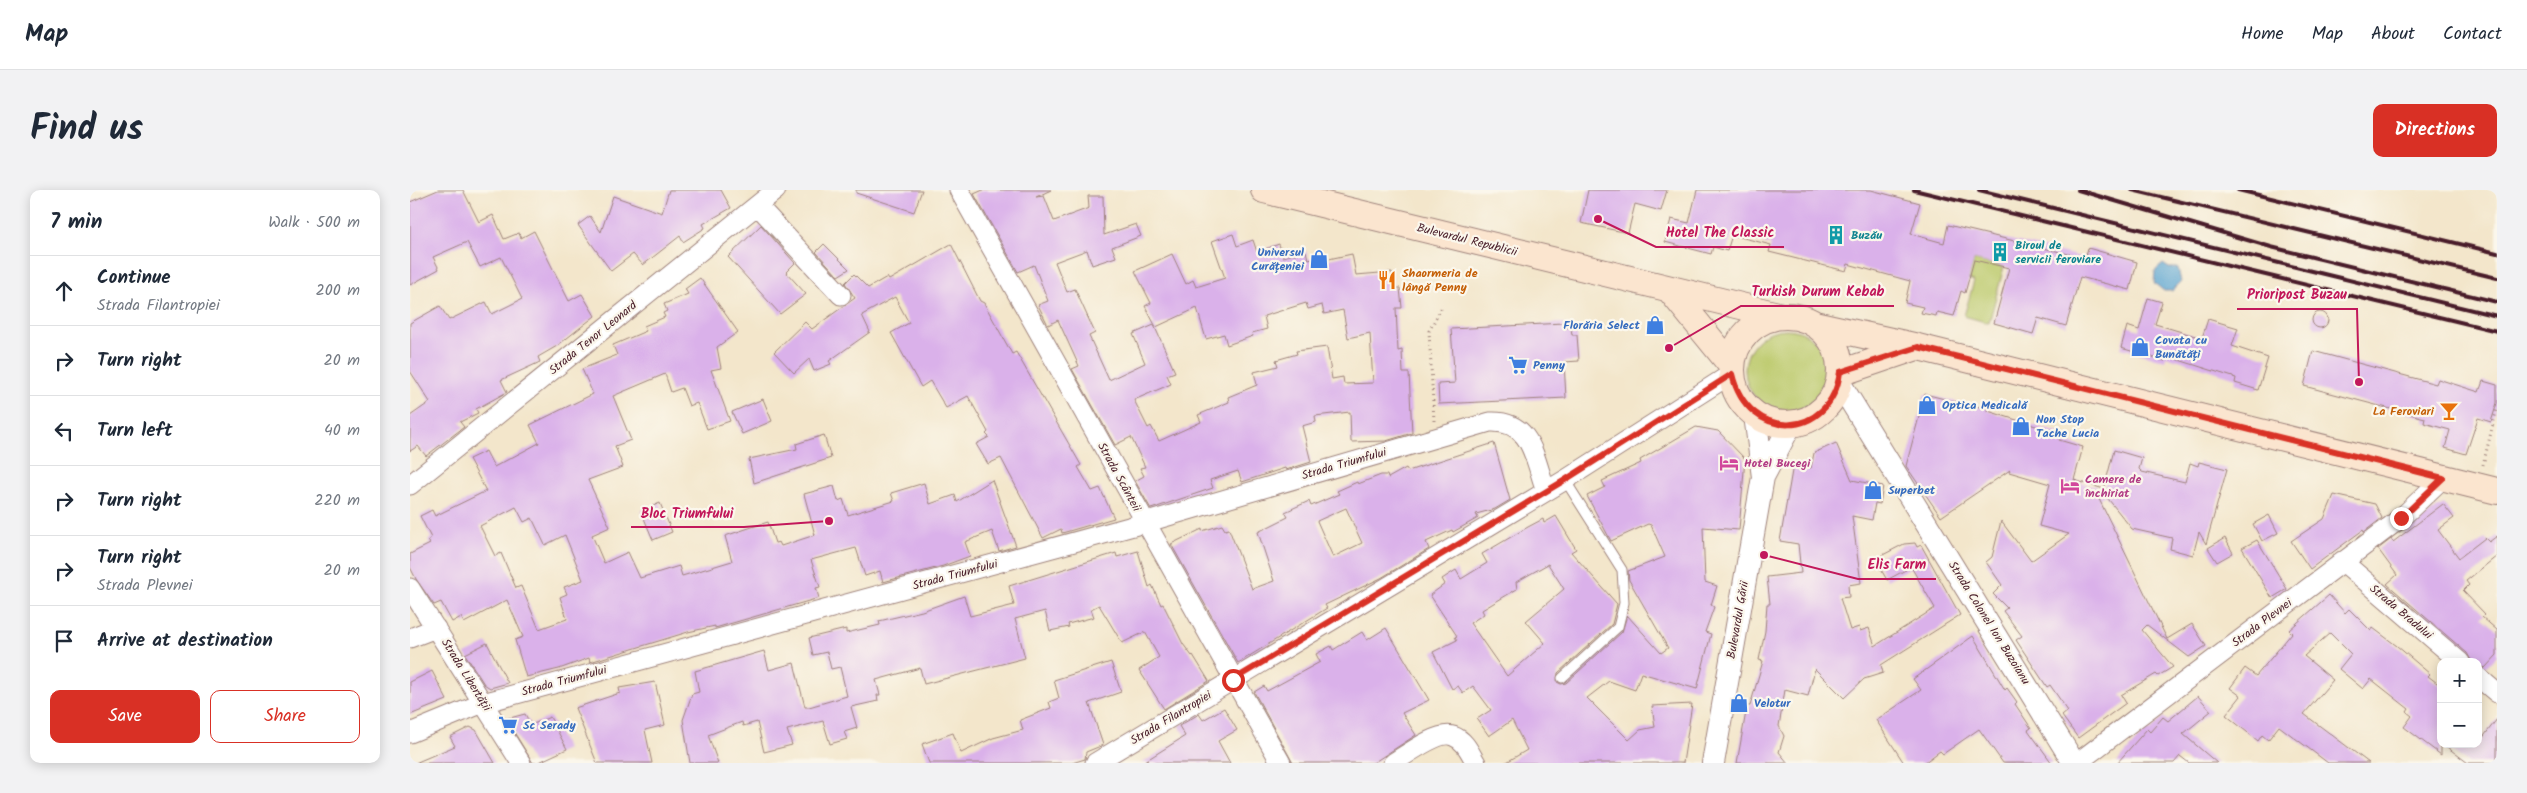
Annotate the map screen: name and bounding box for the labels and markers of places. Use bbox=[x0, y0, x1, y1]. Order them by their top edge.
callout: Hotel The Classic bbox=[1656, 218, 1784, 247]
building icon: Buzău bbox=[1825, 224, 1847, 246]
place label: Buzău bbox=[1851, 226, 1882, 245]
place label: Biroul de servicii feroviare bbox=[2015, 236, 2101, 269]
building icon: Biroul de servicii feroviare bbox=[1989, 241, 2011, 263]
place label: Universul Curățeniei bbox=[1251, 243, 1305, 276]
shop icon: Universul Curățeniei bbox=[1308, 248, 1330, 270]
place label: Shaormeria de lângă Penny bbox=[1402, 264, 1478, 297]
restaurant icon: Shaormeria de lângă Penny bbox=[1376, 269, 1398, 291]
callout: Turkish Durum Kebab bbox=[1741, 277, 1894, 306]
callout: Prioripost Buzau bbox=[2237, 280, 2357, 309]
shop icon: Florăria Select bbox=[1644, 314, 1666, 336]
place label: Florăria Select bbox=[1563, 316, 1641, 335]
place label: Covata cu Bunătăți bbox=[2155, 331, 2207, 364]
shop icon: Covata cu Bunătăți bbox=[2129, 336, 2151, 358]
supermarket icon: Penny bbox=[1507, 354, 1529, 376]
place label: Penny bbox=[1533, 356, 1566, 375]
shop icon: Optica Medicală bbox=[1916, 394, 1938, 416]
place label: Optica Medicală bbox=[1942, 396, 2029, 415]
bar icon: La Feroviari bbox=[2438, 400, 2460, 422]
place label: La Feroviari bbox=[2373, 402, 2435, 421]
place label: Non Stop Tache Lucia bbox=[2036, 410, 2099, 443]
shop icon: Non Stop Tache Lucia bbox=[2010, 415, 2032, 437]
hotel icon: Hotel Bucegi bbox=[1718, 452, 1740, 474]
place label: Hotel Bucegi bbox=[1744, 454, 1811, 473]
place label: Camere de închiriat bbox=[2085, 470, 2141, 503]
hotel icon: Camere de închiriat bbox=[2059, 475, 2081, 497]
shop icon: Superbet bbox=[1862, 479, 1884, 501]
place label: Superbet bbox=[1888, 481, 1936, 500]
callout: Bloc Triumfului bbox=[631, 498, 744, 527]
callout: Elis Farm bbox=[1858, 550, 1936, 579]
shop icon: Velotur bbox=[1728, 692, 1750, 714]
place label: Velotur bbox=[1754, 694, 1791, 713]
supermarket icon: Sc Serady bbox=[497, 714, 519, 736]
place label: Sc Serady bbox=[523, 716, 577, 735]

